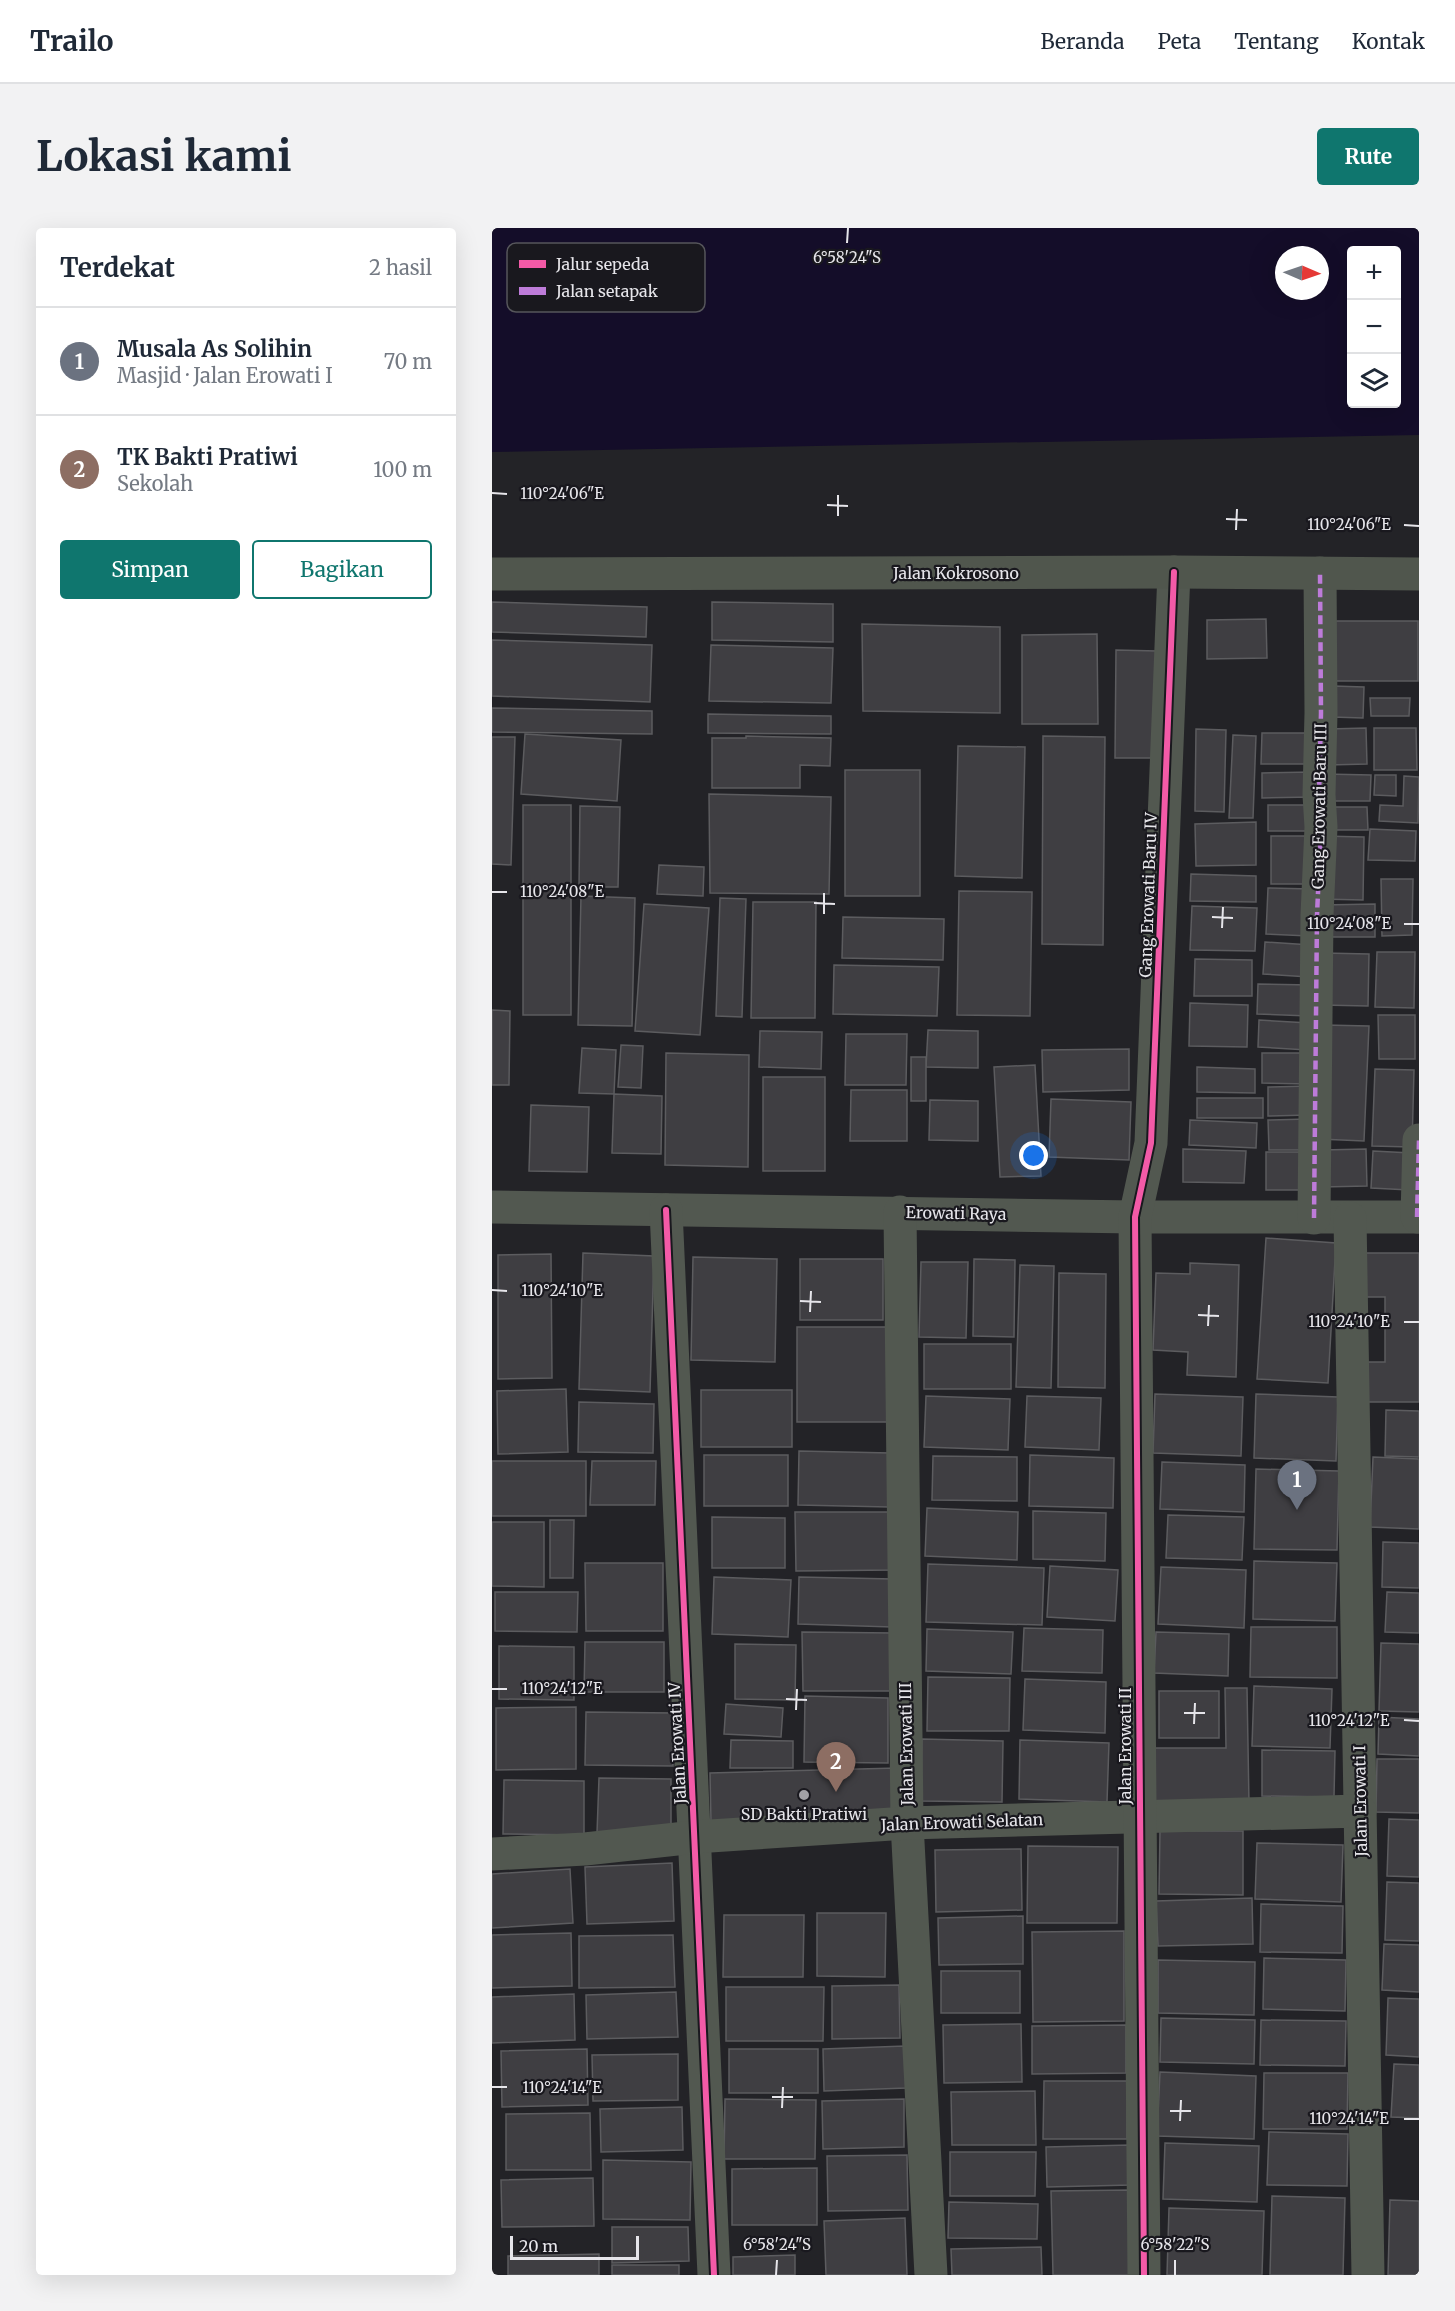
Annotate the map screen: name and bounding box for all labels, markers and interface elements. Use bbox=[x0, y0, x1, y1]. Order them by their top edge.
text: Trailo bbox=[30, 23, 114, 59]
text: Beranda bbox=[1040, 28, 1124, 55]
text: Peta bbox=[1157, 28, 1201, 55]
text: Tentang bbox=[1234, 28, 1319, 55]
text: Kontak bbox=[1352, 28, 1425, 55]
button: Rute bbox=[1317, 128, 1419, 185]
text: Lokasi kami bbox=[36, 130, 292, 182]
legend bbox=[507, 243, 705, 312]
north arrow bbox=[1275, 246, 1329, 300]
map controls bbox=[1347, 246, 1401, 408]
button: + bbox=[1347, 246, 1401, 300]
text: 6°58'24"S bbox=[813, 248, 881, 267]
text: Terdekat bbox=[60, 251, 175, 284]
text: Jalur sepeda bbox=[555, 254, 650, 274]
text: 2 hasil bbox=[369, 255, 432, 280]
text: Jalan setapak bbox=[555, 281, 659, 301]
button: − bbox=[1347, 300, 1401, 354]
text: Musala As Solihin bbox=[117, 335, 312, 363]
text: 1 bbox=[75, 349, 84, 374]
text: 70 m bbox=[384, 349, 432, 374]
button: layers bbox=[1347, 354, 1401, 408]
text: Masjid · Jalan Erowati I bbox=[117, 363, 333, 388]
text: TK Bakti Pratiwi bbox=[117, 443, 298, 471]
text: 2 bbox=[74, 457, 85, 482]
text: 100 m bbox=[373, 457, 432, 482]
text: Sekolah bbox=[117, 471, 193, 496]
text: 110°24'06"E bbox=[520, 484, 604, 503]
text: 110°24'06"E bbox=[1307, 515, 1391, 534]
button: Simpan bbox=[60, 540, 240, 599]
button: Bagikan bbox=[252, 540, 432, 599]
street label: Jalan Kokrosono bbox=[892, 563, 1019, 583]
street label: Gang Erowati Baru III bbox=[1308, 723, 1330, 889]
street label: Gang Erowati Baru IV bbox=[1135, 812, 1161, 978]
text: 110°24'08"E bbox=[520, 882, 604, 901]
text: 110°24'08"E bbox=[1307, 914, 1391, 933]
your location bbox=[1019, 1141, 1048, 1170]
street label: Erowati Raya bbox=[905, 1202, 1007, 1224]
text: 110°24'10"E bbox=[521, 1281, 603, 1300]
text: 110°24'10"E bbox=[1308, 1312, 1390, 1331]
pin: 1 bbox=[1278, 1460, 1316, 1510]
text: 110°24'12"E bbox=[521, 1679, 603, 1698]
street label: Jalan Erowati IV bbox=[664, 1681, 690, 1806]
street label: Jalan Erowati III bbox=[895, 1682, 917, 1807]
street label: Jalan Erowati II bbox=[1115, 1687, 1135, 1806]
text: 110°24'12"E bbox=[1308, 1711, 1390, 1730]
pin: 2 bbox=[816, 1742, 856, 1792]
street label: Jalan Erowati I bbox=[1349, 1745, 1371, 1858]
marker: SD Bakti Pratiwi bbox=[797, 1788, 811, 1802]
place label: SD Bakti Pratiwi bbox=[741, 1804, 867, 1824]
street label: Jalan Erowati Selatan bbox=[879, 1809, 1044, 1835]
text: 110°24'14"E bbox=[522, 2078, 602, 2097]
text: 110°24'14"E bbox=[1309, 2109, 1389, 2128]
scale bar bbox=[510, 2233, 639, 2260]
text: 6°58'24"S bbox=[743, 2235, 811, 2254]
text: 6°58'22"S bbox=[1141, 2235, 1209, 2254]
text: 20 m bbox=[519, 2236, 558, 2256]

